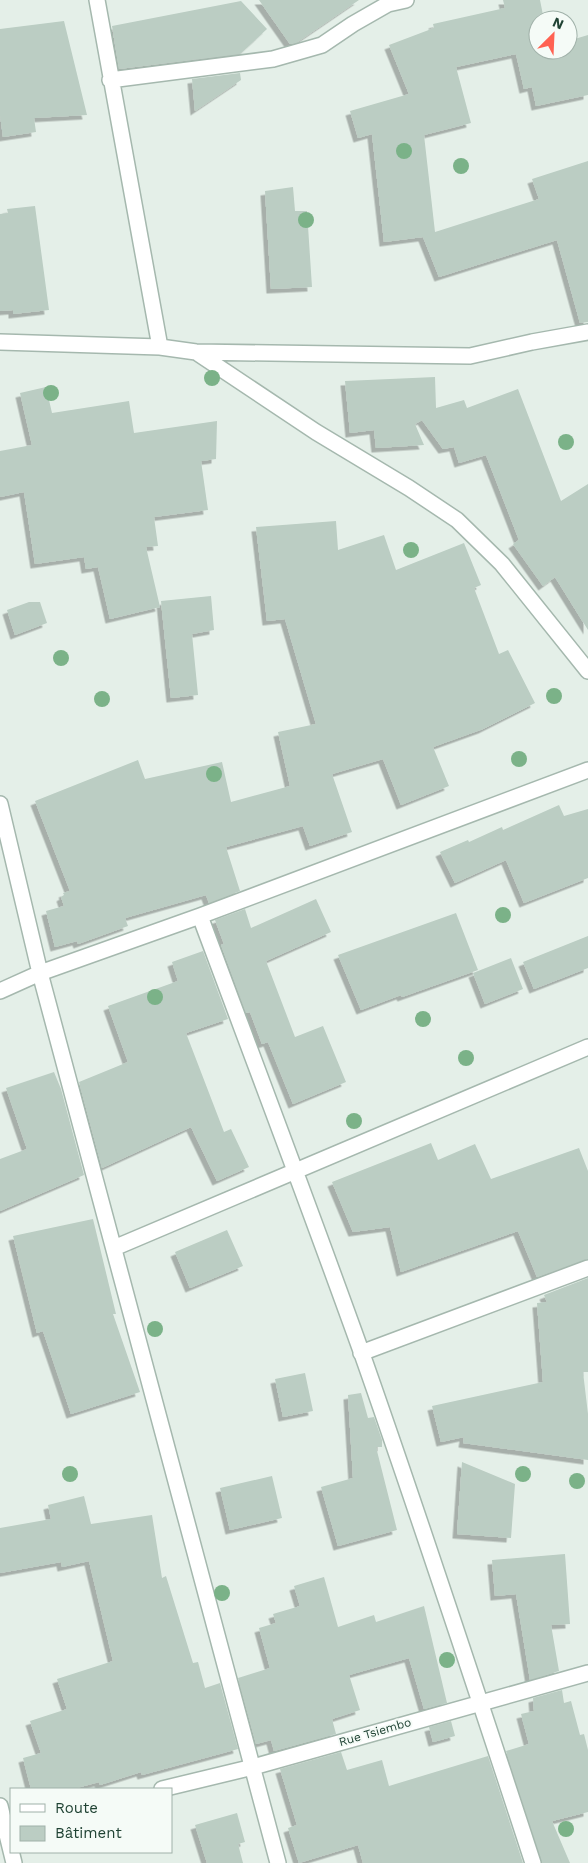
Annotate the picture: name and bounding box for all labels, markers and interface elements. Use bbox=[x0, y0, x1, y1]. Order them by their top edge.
north arrow bbox=[528, 10, 578, 60]
text: N bbox=[550, 14, 566, 33]
street label: Rue Tsiembo bbox=[337, 1715, 413, 1749]
legend bbox=[10, 1788, 172, 1853]
text: Route bbox=[55, 1799, 98, 1817]
text: Bâtiment bbox=[55, 1824, 122, 1842]

